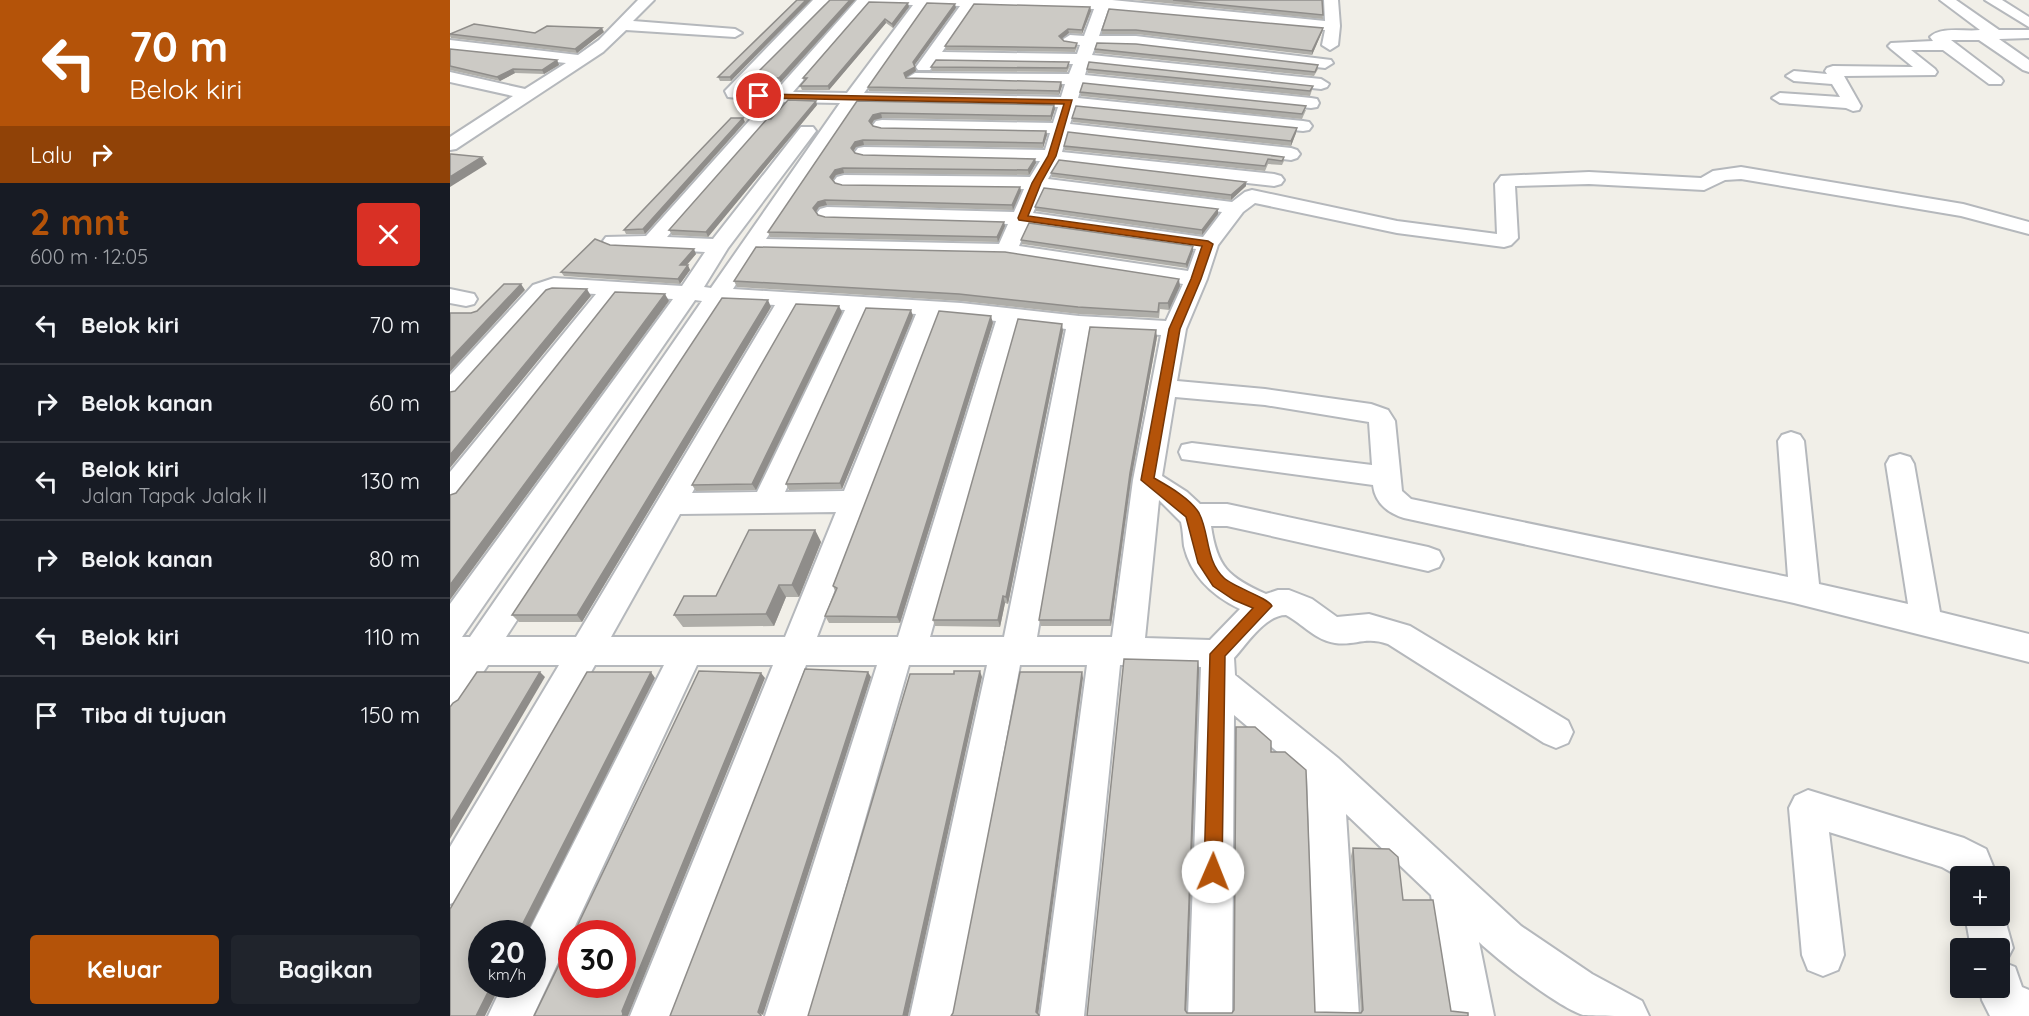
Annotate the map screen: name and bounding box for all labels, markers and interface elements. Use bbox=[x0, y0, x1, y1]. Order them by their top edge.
text: 70 m bbox=[129, 20, 228, 73]
icon: left bbox=[30, 24, 108, 102]
pin bbox=[733, 70, 784, 121]
text: Belok kiri bbox=[129, 72, 242, 106]
icon: arrive bbox=[742, 79, 775, 112]
icon: right bbox=[85, 138, 118, 171]
text: Lalu bbox=[30, 141, 73, 169]
text: 2 mnt bbox=[30, 199, 130, 244]
button: close bbox=[357, 203, 420, 266]
text: 600 m · 12:05 bbox=[30, 244, 148, 269]
icon: left bbox=[30, 309, 63, 342]
text: Belok kiri bbox=[81, 311, 179, 339]
text: 70 m bbox=[370, 311, 420, 339]
icon: right bbox=[30, 387, 63, 420]
text: Belok kanan bbox=[81, 389, 213, 417]
text: 60 m bbox=[369, 389, 420, 417]
text: Belok kiri bbox=[81, 455, 179, 483]
icon: left bbox=[30, 465, 63, 498]
text: 130 m bbox=[361, 467, 420, 495]
text: Jalan Tapak Jalak II bbox=[81, 483, 267, 508]
icon: right bbox=[30, 543, 63, 576]
text: Belok kanan bbox=[81, 545, 213, 573]
text: 80 m bbox=[369, 545, 420, 573]
icon: left bbox=[30, 621, 63, 654]
text: Belok kiri bbox=[81, 623, 179, 651]
text: 110 m bbox=[365, 623, 420, 651]
icon: arrive bbox=[30, 699, 63, 732]
text: Tiba di tujuan bbox=[81, 701, 227, 729]
text: 150 m bbox=[361, 701, 420, 729]
position arrow bbox=[1181, 840, 1245, 904]
map controls bbox=[1950, 866, 2010, 998]
button: + bbox=[1950, 866, 2010, 926]
speed limit sign: 30 bbox=[558, 920, 636, 998]
text: 20 bbox=[489, 933, 525, 971]
button: Keluar bbox=[30, 935, 219, 1004]
button: Bagikan bbox=[231, 935, 420, 1004]
button: − bbox=[1950, 938, 2010, 998]
text: km/h bbox=[488, 965, 526, 984]

